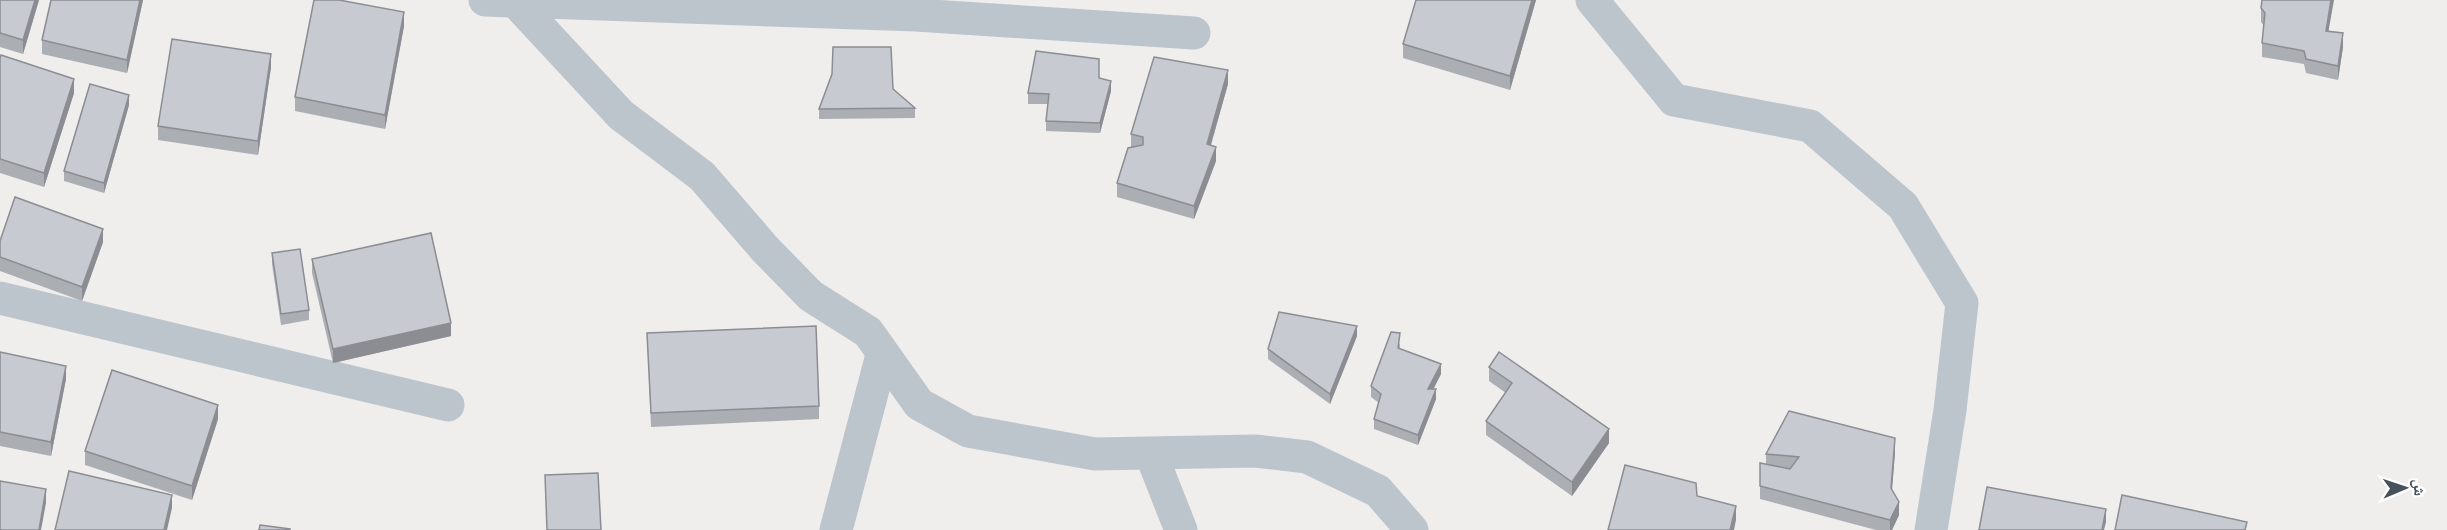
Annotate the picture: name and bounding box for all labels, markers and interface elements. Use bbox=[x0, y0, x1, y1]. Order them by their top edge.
north arrow bbox=[2375, 458, 2435, 518]
text: ش bbox=[2410, 479, 2429, 496]

